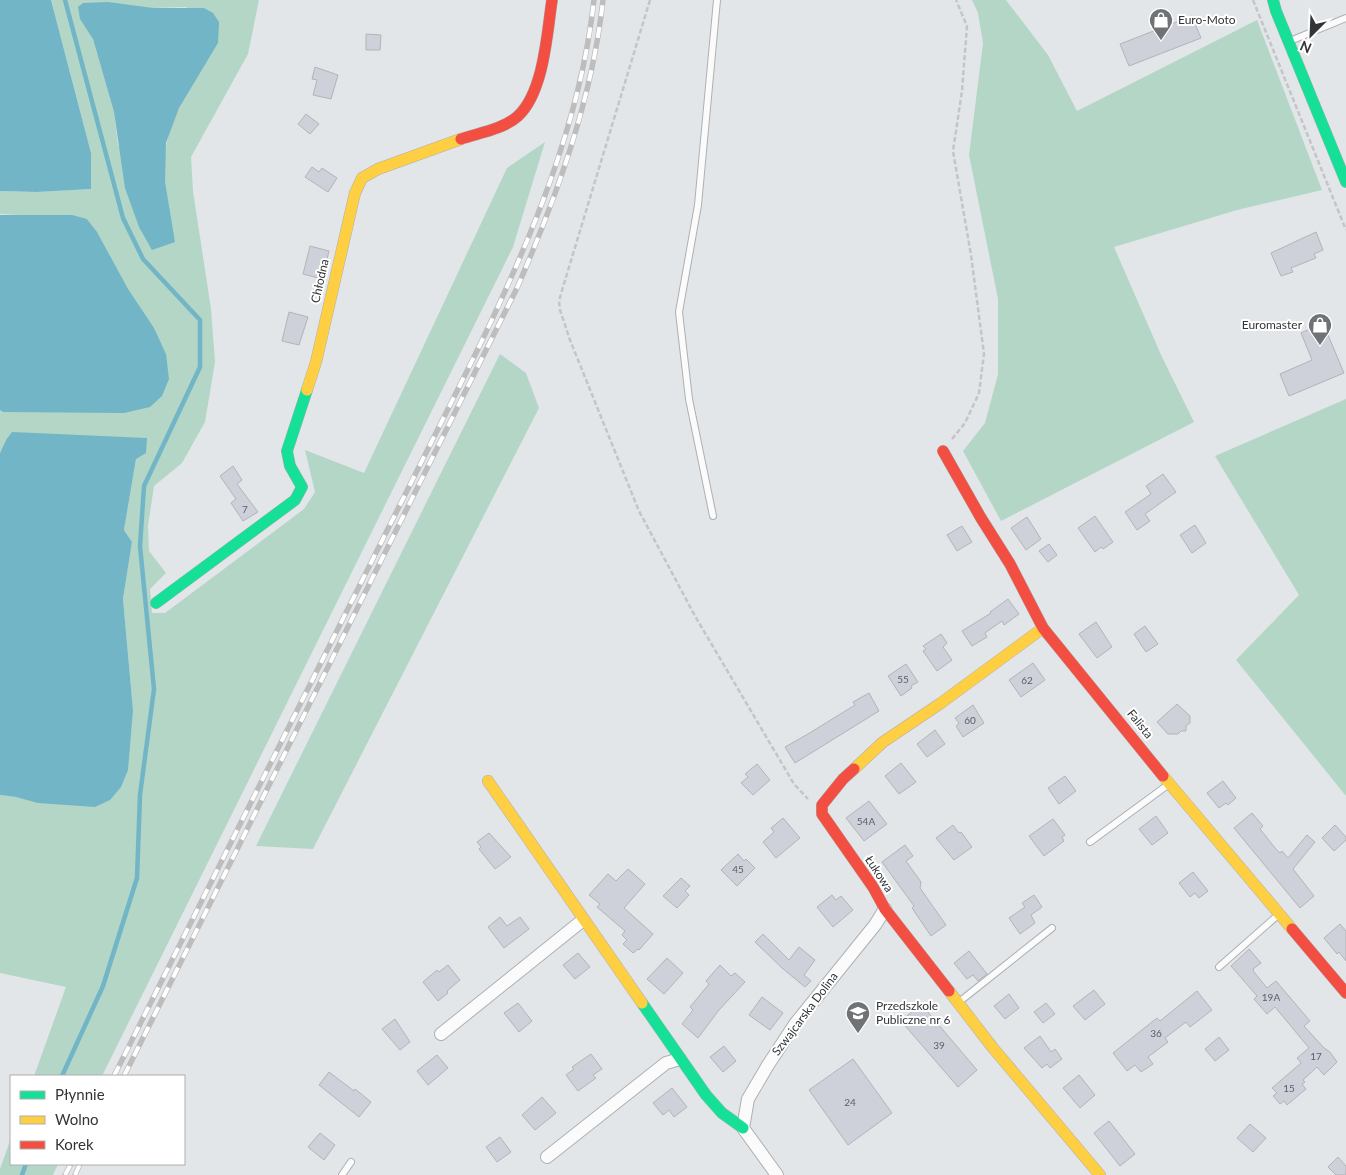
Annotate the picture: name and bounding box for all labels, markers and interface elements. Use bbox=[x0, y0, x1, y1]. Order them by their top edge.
shop icon: Euro-Moto bbox=[1148, 7, 1174, 41]
north arrow bbox=[1286, 10, 1336, 60]
place label: Euro-Moto bbox=[1178, 12, 1236, 27]
text: N bbox=[1297, 37, 1314, 57]
street label: Chłodna bbox=[307, 257, 332, 304]
shop icon: Euromaster bbox=[1307, 312, 1333, 346]
place label: Euromaster bbox=[1242, 317, 1303, 332]
house number: 7 bbox=[242, 503, 248, 515]
house number: 55 bbox=[897, 673, 909, 685]
house number: 62 bbox=[1021, 674, 1033, 686]
street label: Falista bbox=[1124, 706, 1157, 741]
house number: 60 bbox=[964, 714, 976, 726]
house number: 54A bbox=[857, 815, 875, 827]
street label: Łukowa bbox=[862, 853, 897, 895]
house number: 45 bbox=[732, 863, 744, 875]
street label: Szwajcarska Dolina bbox=[768, 969, 841, 1058]
house number: 19A bbox=[1262, 991, 1280, 1003]
place label: Przedszkole Publiczne nr 6 bbox=[876, 998, 950, 1027]
school or university icon: Przedszkole Publiczne nr 6 bbox=[845, 1000, 871, 1034]
house number: 36 bbox=[1150, 1027, 1162, 1039]
house number: 39 bbox=[933, 1039, 945, 1051]
house number: 17 bbox=[1310, 1050, 1322, 1062]
legend bbox=[10, 1075, 185, 1165]
house number: 15 bbox=[1283, 1082, 1295, 1094]
text: Płynnie bbox=[55, 1085, 105, 1103]
house number: 24 bbox=[844, 1096, 856, 1108]
text: Wolno bbox=[55, 1110, 99, 1128]
text: Korek bbox=[55, 1135, 94, 1153]

